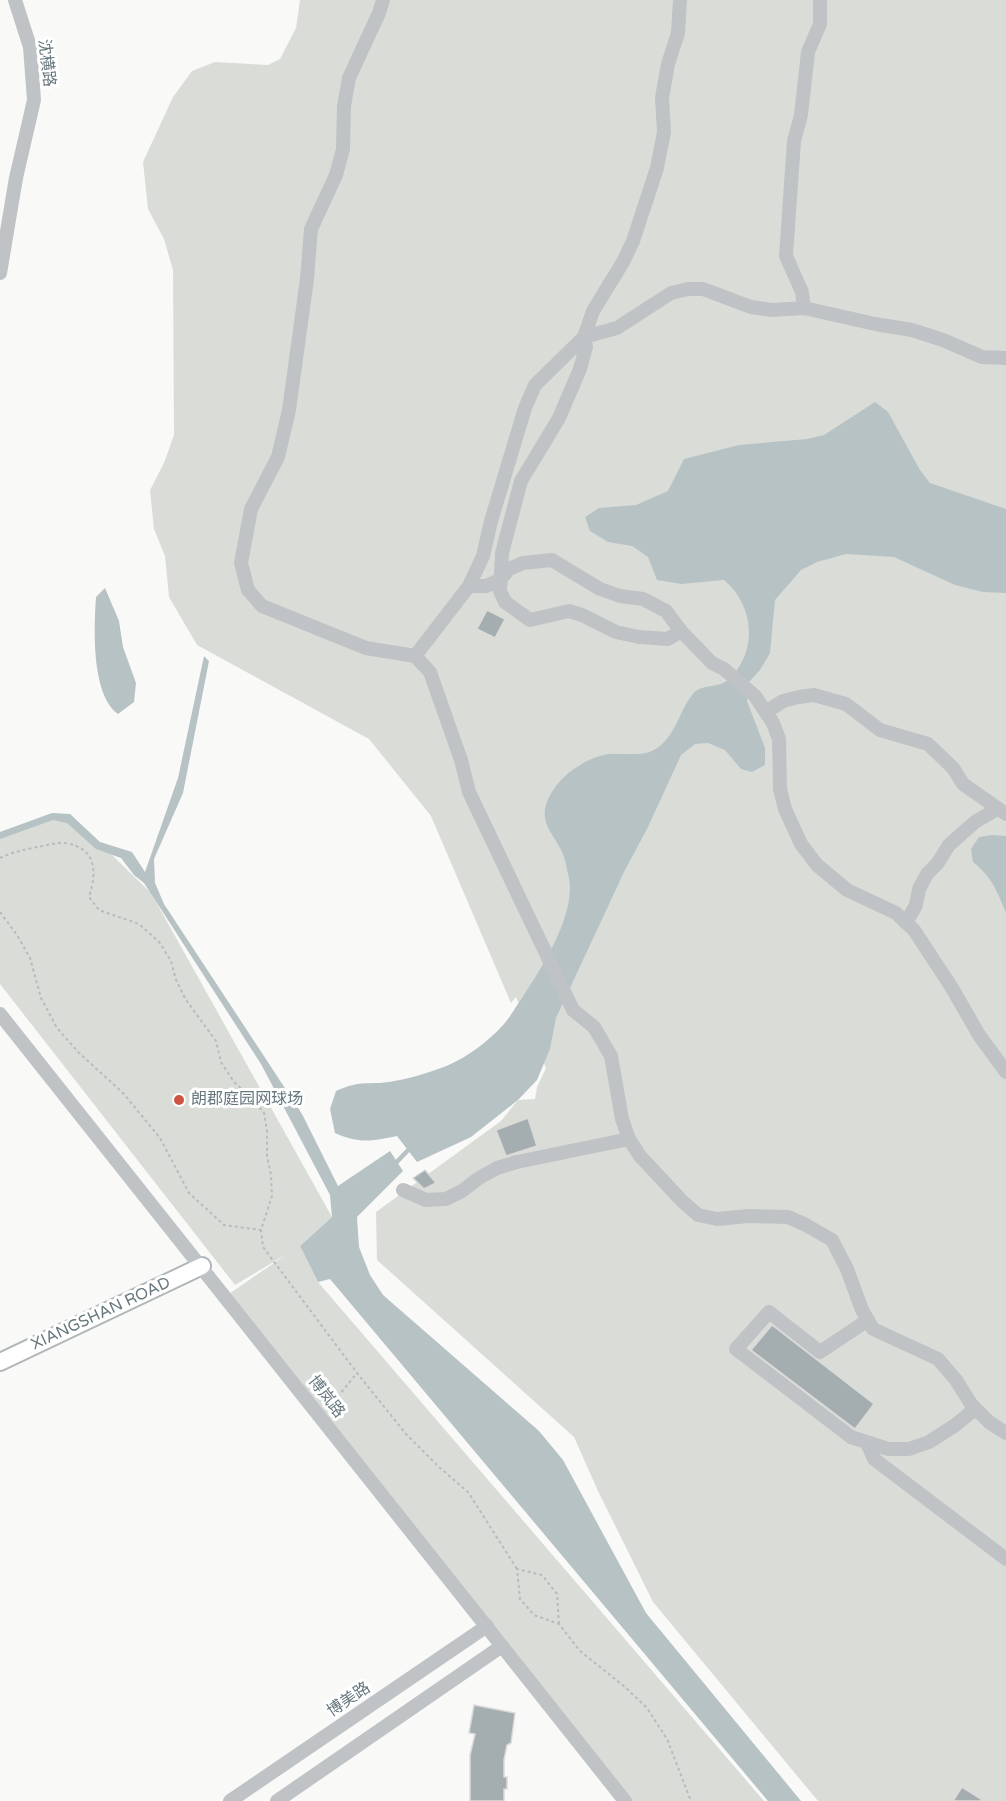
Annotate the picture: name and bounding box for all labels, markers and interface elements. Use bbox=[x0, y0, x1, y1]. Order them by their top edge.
street label: 沈横路 bbox=[34, 38, 58, 88]
place label: 朗郡庭园网球场 bbox=[191, 1090, 303, 1110]
marker: 朗郡庭园网球场 bbox=[172, 1093, 186, 1107]
street label: XIANGSHAN ROAD bbox=[28, 1273, 174, 1355]
street label: 博岚路 bbox=[304, 1372, 348, 1422]
street label: 博美路 bbox=[324, 1679, 374, 1721]

